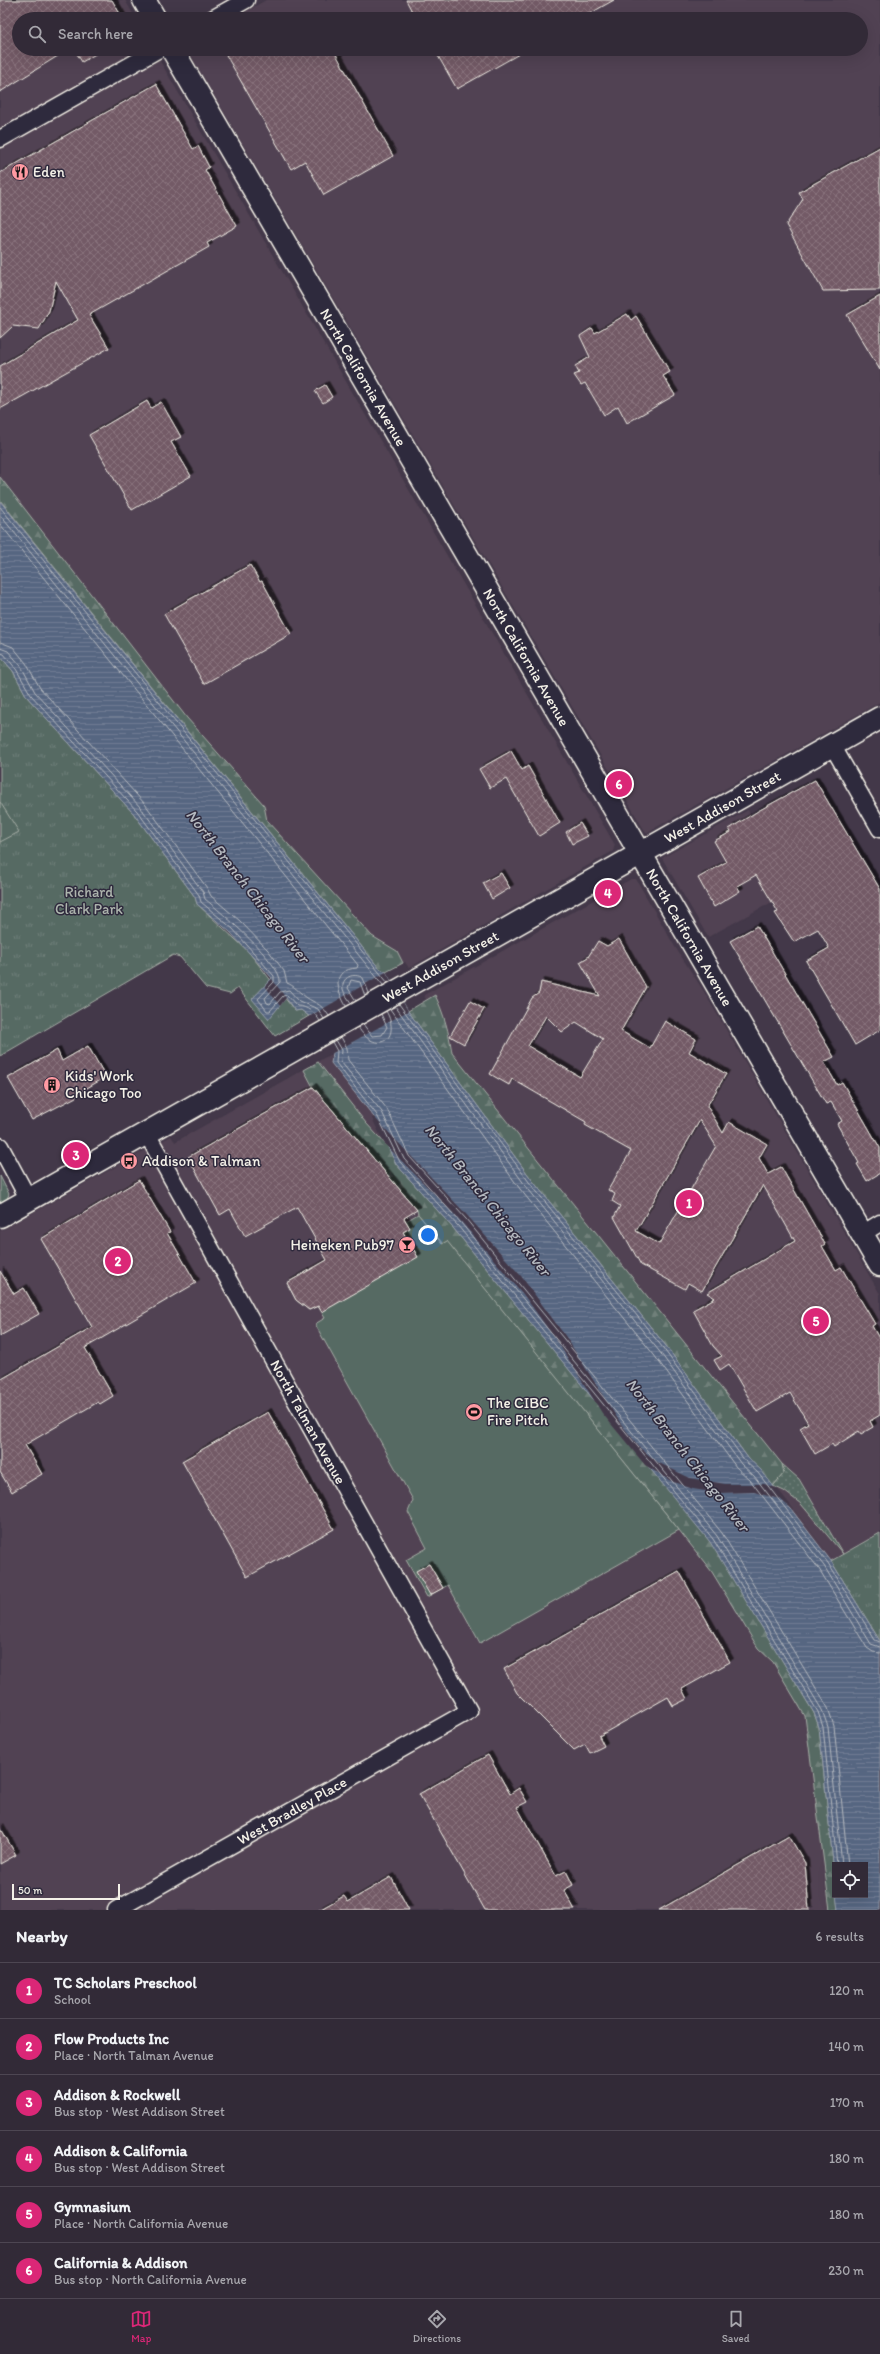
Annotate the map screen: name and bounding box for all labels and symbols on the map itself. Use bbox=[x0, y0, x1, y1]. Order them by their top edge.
restaurant icon: Eden bbox=[10, 162, 30, 182]
place label: Eden bbox=[33, 163, 65, 181]
street label: North California Avenue bbox=[316, 305, 410, 450]
street label: North California Avenue bbox=[479, 585, 573, 730]
street label: West Addison Street bbox=[661, 767, 784, 847]
pin: 6 bbox=[606, 769, 632, 799]
water label: North Branch Chicago River bbox=[182, 805, 315, 968]
street label: North California Avenue bbox=[642, 865, 736, 1009]
pin: 4 bbox=[595, 878, 621, 908]
park label: Richard Clark Park bbox=[55, 883, 123, 918]
street label: West Addison Street bbox=[379, 926, 502, 1007]
place label: Kids' Work Chicago Too bbox=[65, 1067, 142, 1102]
building icon: Kids' Work Chicago Too bbox=[42, 1075, 62, 1095]
water label: North Branch Chicago River bbox=[421, 1120, 556, 1281]
pin: 3 bbox=[63, 1140, 89, 1170]
bus stop icon: Addison & Talman bbox=[119, 1151, 139, 1171]
place label: Addison & Talman bbox=[142, 1152, 261, 1170]
pin: 1 bbox=[676, 1188, 702, 1218]
your location bbox=[418, 1225, 438, 1245]
bar icon: Heineken Pub97 bbox=[397, 1235, 417, 1255]
place label: Heineken Pub97 bbox=[290, 1236, 395, 1254]
pin: 2 bbox=[105, 1246, 131, 1276]
pin: 5 bbox=[803, 1306, 829, 1336]
street label: North Talman Avenue bbox=[266, 1357, 350, 1487]
water label: North Branch Chicago River bbox=[622, 1374, 755, 1537]
place label: The CIBC Fire Pitch bbox=[487, 1394, 549, 1429]
sports icon: The CIBC Fire Pitch bbox=[464, 1402, 484, 1422]
street label: West Bradley Place bbox=[234, 1773, 350, 1849]
scale bar bbox=[12, 1882, 120, 1901]

